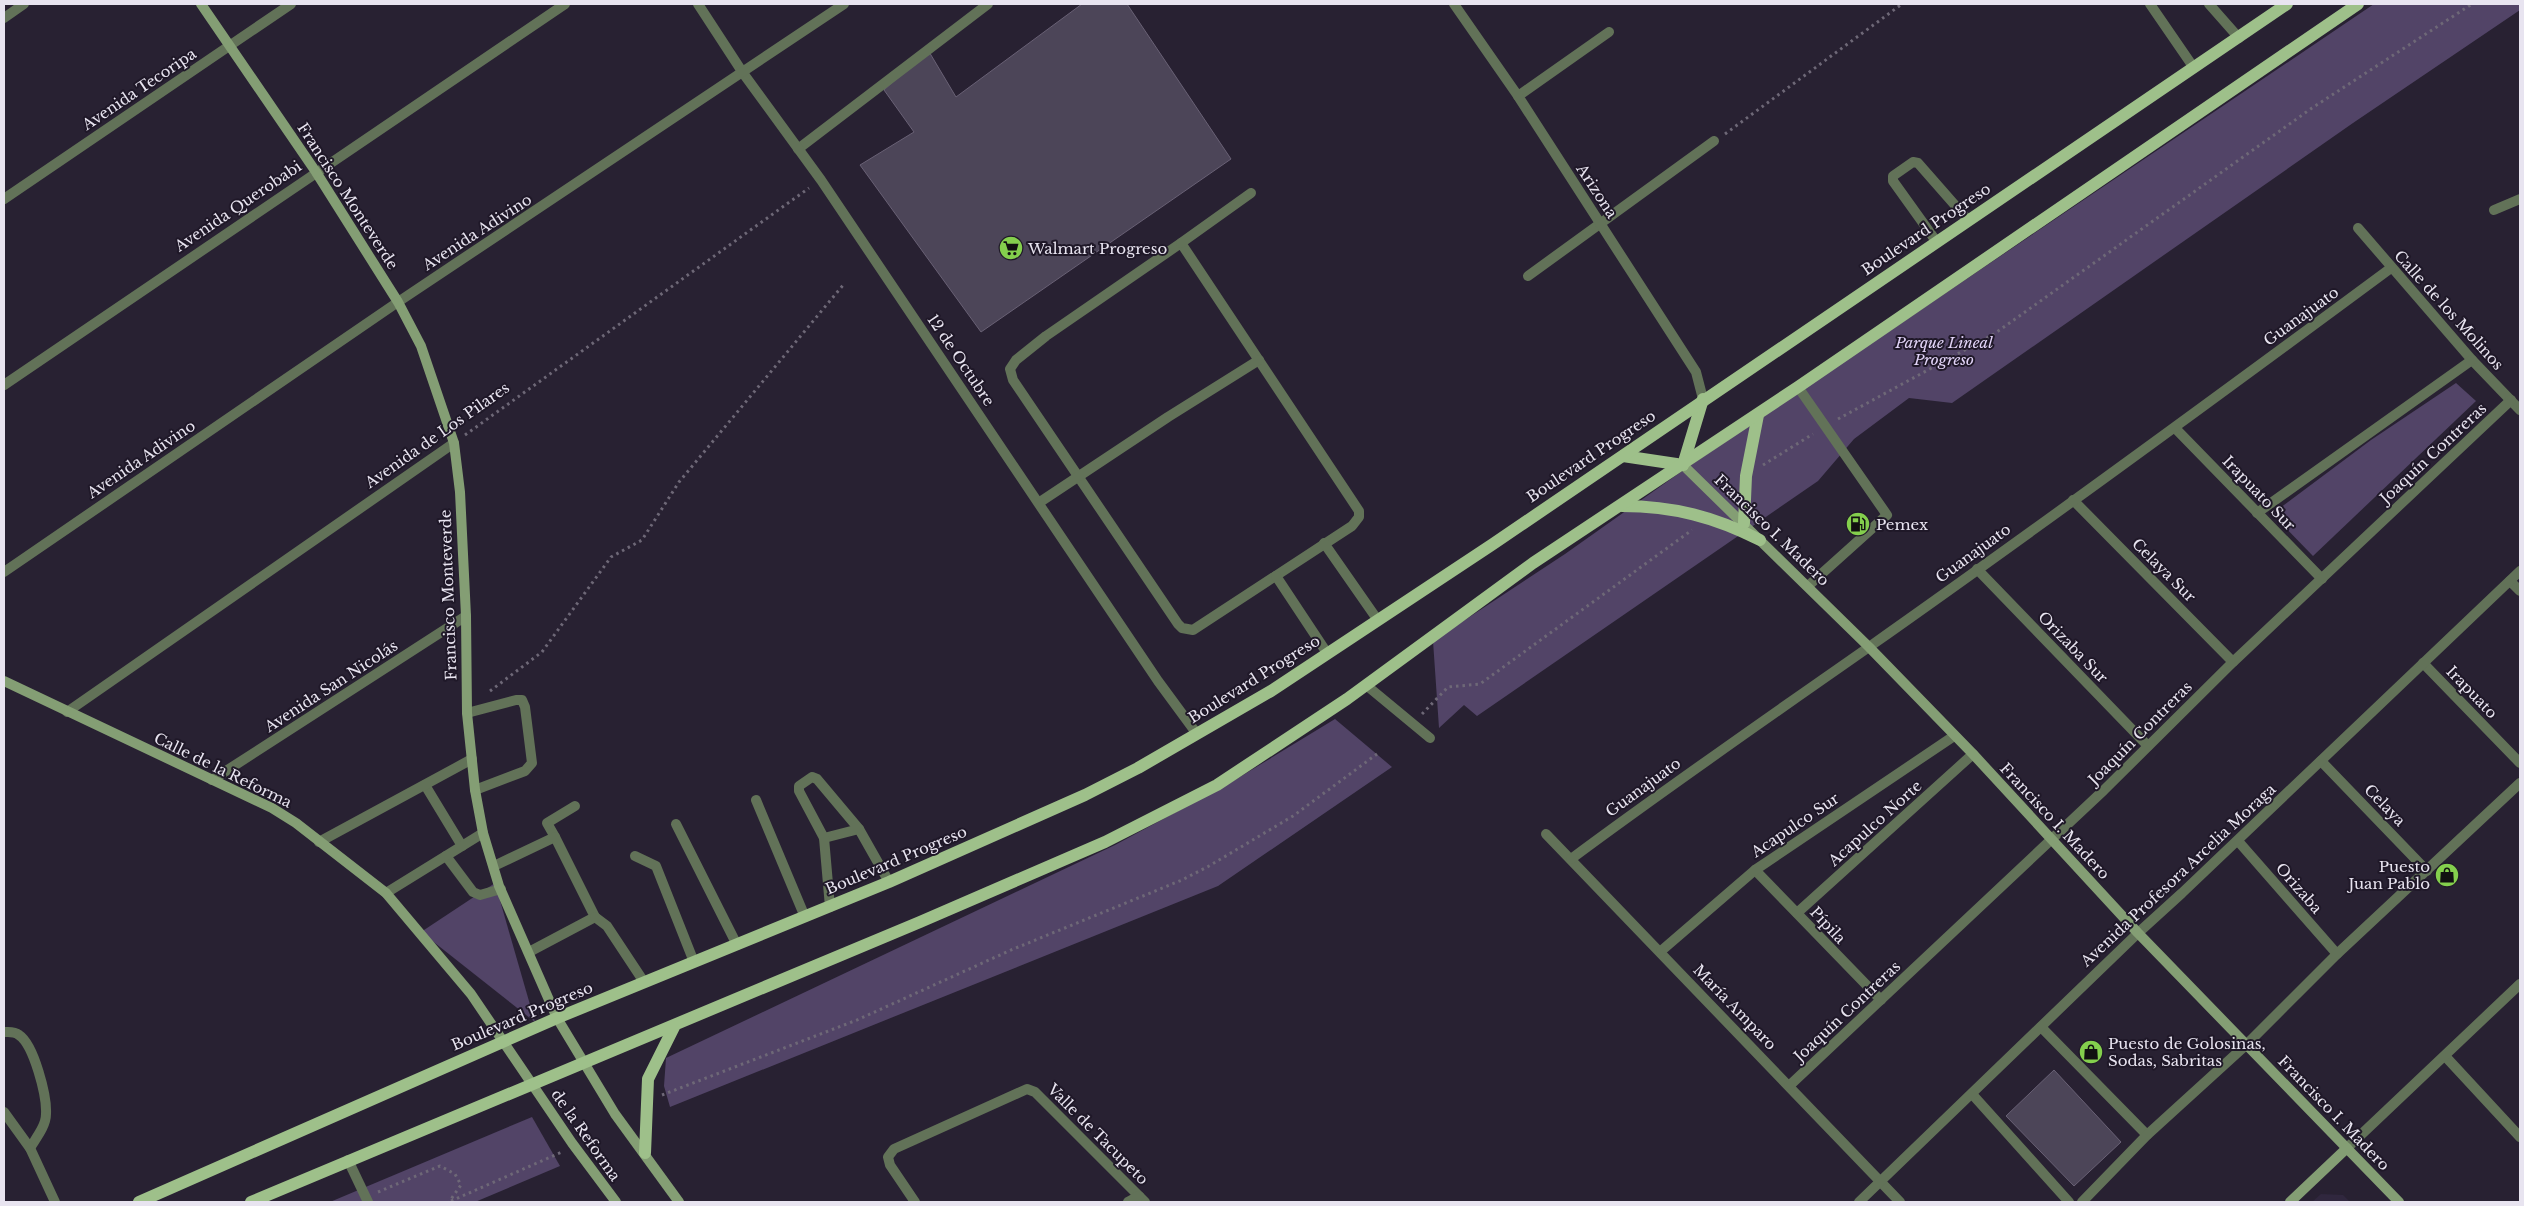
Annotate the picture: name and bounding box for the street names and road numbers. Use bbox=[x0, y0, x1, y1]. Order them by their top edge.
street label: Avenida Tecoripa bbox=[78, 43, 200, 135]
street label: Francisco Monteverde bbox=[293, 119, 403, 273]
street label: Avenida Querobabi bbox=[170, 156, 305, 256]
street label: Arizona bbox=[1572, 160, 1622, 222]
street label: Boulevard Progreso bbox=[1858, 179, 1994, 279]
street label: Avenida Adivino bbox=[418, 189, 535, 275]
street label: Calle de los Molinos bbox=[2390, 246, 2508, 374]
street label: Guanajuato bbox=[2260, 282, 2343, 350]
street label: 12 de Octubre bbox=[923, 310, 999, 410]
street label: Avenida de Los Pilares bbox=[360, 378, 513, 493]
street label: Joaquín Contreras bbox=[2374, 399, 2490, 509]
street label: Boulevard Progreso bbox=[1523, 406, 1659, 506]
street label: Avenida Adivino bbox=[82, 416, 199, 503]
street label: Irapuato Sur bbox=[2219, 452, 2300, 535]
street label: Francisco I. Madero bbox=[1711, 470, 1834, 590]
street label: Francisco Monteverde bbox=[436, 509, 460, 681]
street label: Guanajuato bbox=[1932, 519, 2015, 587]
street label: Celaya Sur bbox=[2128, 534, 2200, 606]
street label: Orizaba Sur bbox=[2034, 607, 2112, 687]
street label: Boulevard Progreso bbox=[1185, 631, 1324, 727]
street label: Avenida San Nicolás bbox=[260, 636, 401, 737]
street label: Irapuato bbox=[2442, 662, 2502, 722]
street label: Joaquín Contreras bbox=[2083, 677, 2196, 790]
street label: Calle de la Reforma bbox=[151, 728, 296, 812]
street label: Guanajuato bbox=[1602, 753, 1685, 821]
street label: Francisco I. Madero bbox=[1996, 759, 2114, 883]
street label: Acapulco Norte bbox=[1824, 776, 1926, 871]
street label: Avenida Profesora Arcelia Moraga bbox=[2076, 779, 2280, 971]
street label: Celaya bbox=[2360, 780, 2410, 831]
street label: Acapulco Sur bbox=[1747, 788, 1843, 862]
street label: Boulevard Progreso bbox=[822, 822, 970, 898]
street label: Orizaba bbox=[2272, 859, 2327, 918]
street label: Pípila bbox=[1806, 902, 1850, 948]
street label: Joaquín Contreras bbox=[1788, 957, 1904, 1067]
street label: María Amparo bbox=[1689, 960, 1781, 1054]
street label: Boulevard Progreso bbox=[448, 978, 596, 1054]
street label: Francisco I. Madero bbox=[2274, 1052, 2394, 1175]
street label: Valle de Tacupeto bbox=[1043, 1079, 1153, 1189]
street label: de la Reforma bbox=[547, 1085, 625, 1185]

